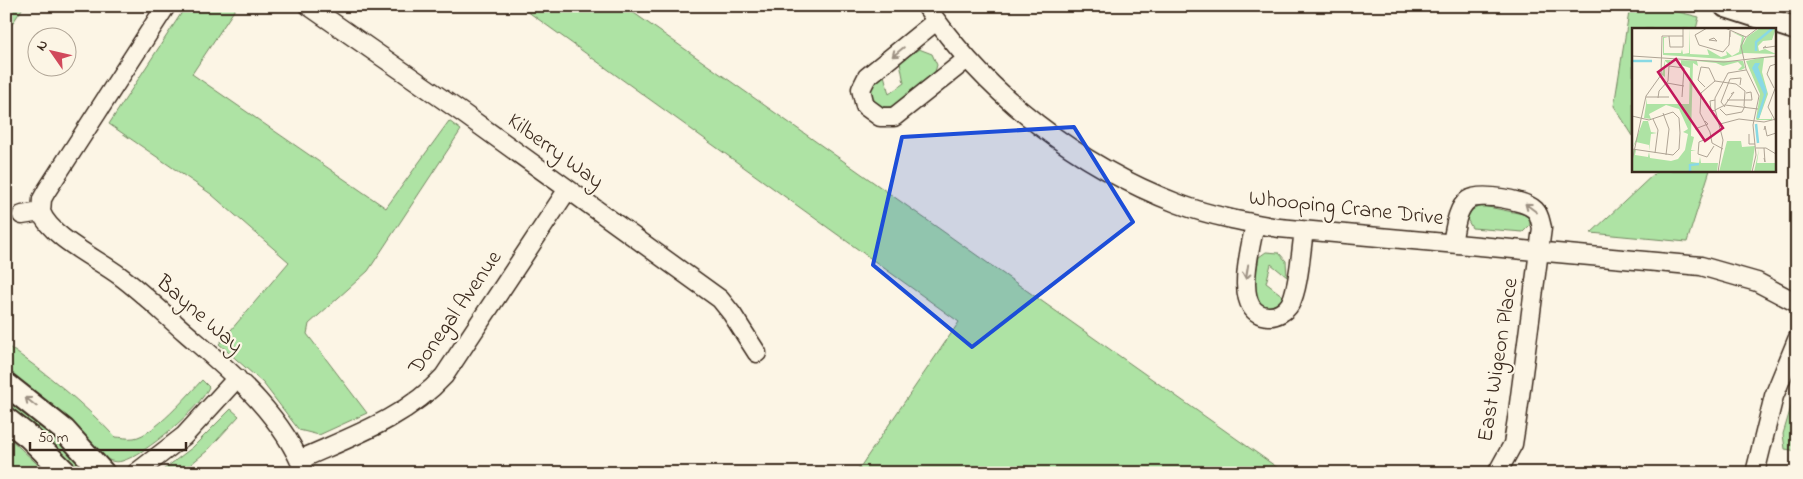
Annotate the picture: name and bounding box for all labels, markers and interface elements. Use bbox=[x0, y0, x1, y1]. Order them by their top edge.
north arrow bbox=[28, 28, 78, 78]
inset map bbox=[1632, 28, 1776, 171]
text: N bbox=[31, 36, 54, 55]
one-way arrow bbox=[892, 46, 905, 57]
street label: Kilberry Way bbox=[500, 106, 610, 199]
street label: Whooping Crane Drive bbox=[1247, 183, 1445, 236]
one-way arrow bbox=[1524, 203, 1538, 213]
street label: Donegal Avenue bbox=[401, 244, 512, 383]
one-way arrow bbox=[1242, 264, 1252, 280]
street label: Bayne Way bbox=[147, 267, 250, 363]
street label: East Wigeon Place bbox=[1470, 276, 1529, 444]
one-way arrow bbox=[25, 396, 38, 407]
scale bar bbox=[30, 419, 186, 451]
text: 50 m bbox=[38, 427, 69, 449]

